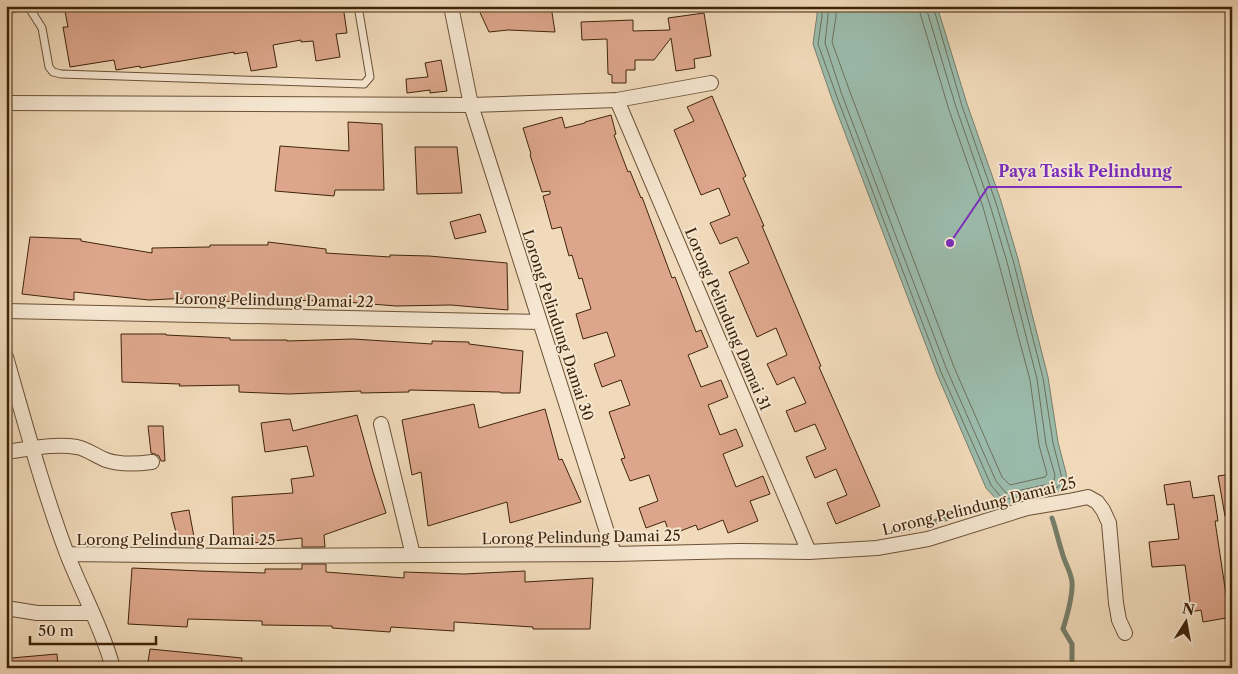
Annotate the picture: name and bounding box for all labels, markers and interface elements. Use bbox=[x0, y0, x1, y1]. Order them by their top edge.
callout: Paya Tasik Pelindung bbox=[988, 156, 1182, 187]
text: Paya Tasik Pelindung bbox=[998, 161, 1172, 181]
street label: Lorong Pelindung Damai 31 bbox=[681, 225, 775, 414]
street label: Lorong Pelindung Damai 30 bbox=[518, 227, 598, 423]
street label: Lorong Pelindung Damai 22 bbox=[174, 289, 374, 311]
street label: Lorong Pelindung Damai 25 bbox=[880, 473, 1078, 539]
street label: Lorong Pelindung Damai 25 bbox=[481, 526, 681, 548]
street label: Lorong Pelindung Damai 25 bbox=[77, 530, 275, 549]
north arrow bbox=[1160, 596, 1210, 646]
text: N bbox=[1181, 599, 1196, 619]
scale bar bbox=[30, 614, 156, 646]
text: 50 m bbox=[38, 621, 74, 640]

